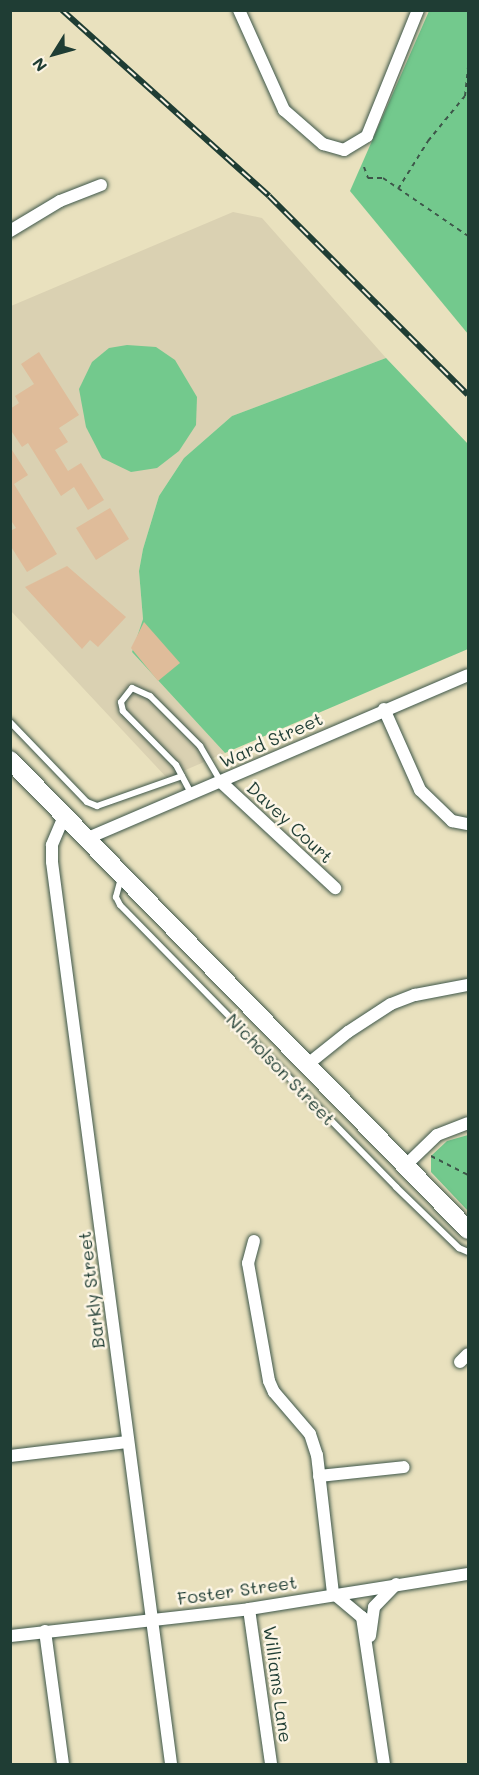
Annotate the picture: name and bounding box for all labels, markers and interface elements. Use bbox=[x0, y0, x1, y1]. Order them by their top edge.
north arrow bbox=[24, 24, 84, 84]
text: N bbox=[27, 54, 51, 76]
street label: Ward Street bbox=[216, 708, 326, 772]
street label: Davey Court bbox=[243, 777, 337, 867]
street label: Nicholson Street bbox=[222, 1009, 340, 1129]
street label: Barkly Street bbox=[73, 1230, 109, 1350]
street label: Foster Street bbox=[176, 1571, 298, 1609]
street label: Williams Lane bbox=[259, 1624, 297, 1744]

